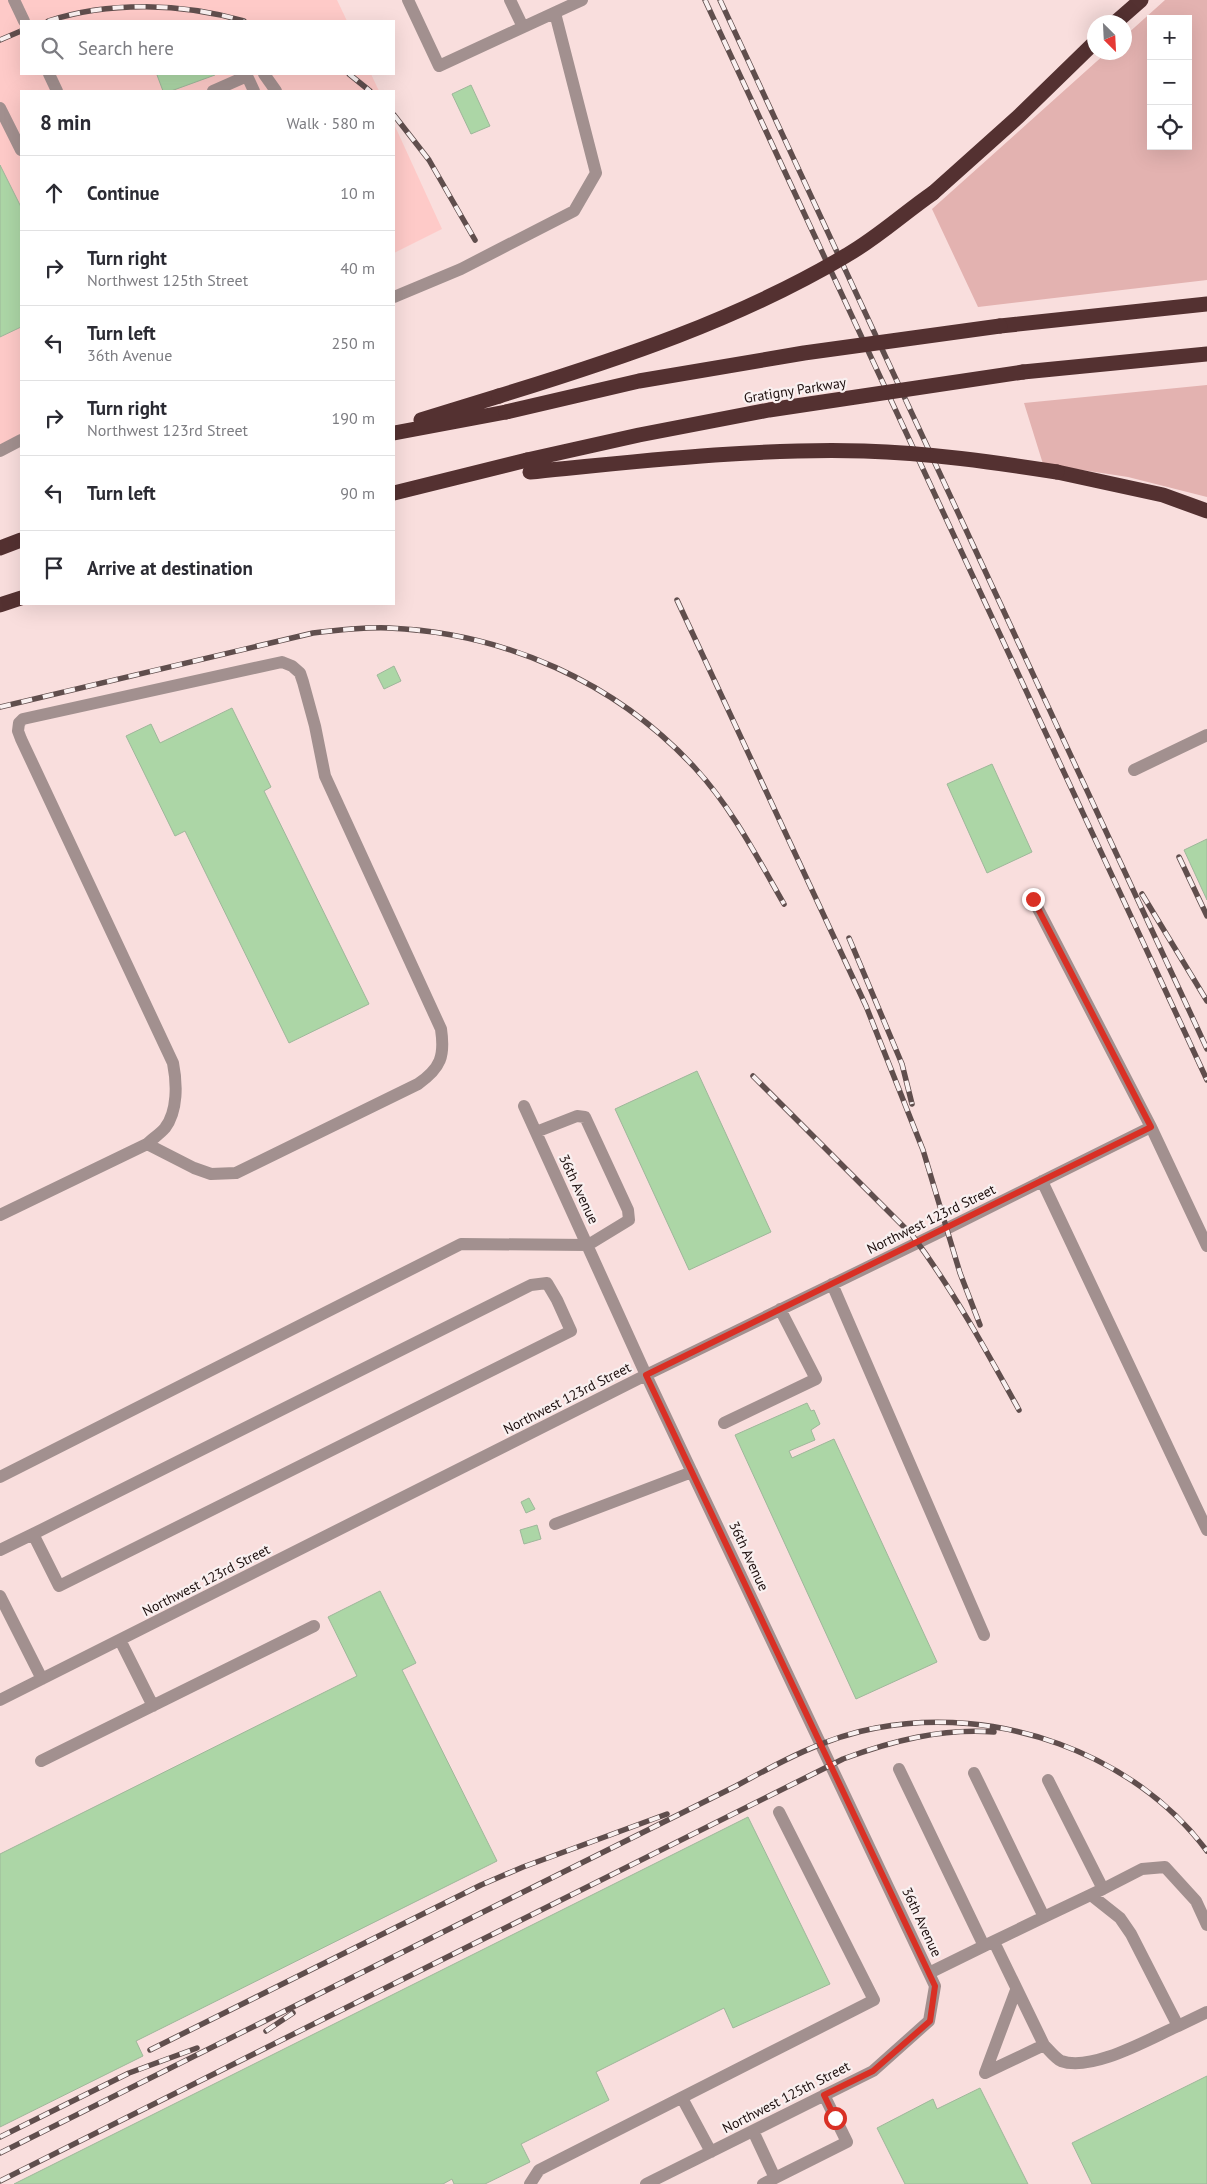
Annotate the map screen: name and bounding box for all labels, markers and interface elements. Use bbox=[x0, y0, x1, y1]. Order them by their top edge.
north arrow bbox=[1087, 15, 1132, 60]
map controls bbox=[1147, 15, 1192, 150]
button: + bbox=[1147, 15, 1192, 60]
search box bbox=[20, 20, 395, 75]
icon: search bbox=[38, 34, 66, 62]
text: Search here bbox=[78, 36, 174, 60]
button: − bbox=[1147, 60, 1192, 105]
button: locate bbox=[1147, 105, 1192, 150]
text: 8 min bbox=[40, 109, 91, 136]
text: Walk · 580 m bbox=[286, 113, 375, 133]
icon: ahead bbox=[40, 179, 68, 207]
text: Continue bbox=[87, 181, 159, 205]
text: 10 m bbox=[340, 183, 375, 203]
text: Turn right bbox=[87, 246, 167, 270]
icon: right bbox=[40, 254, 68, 282]
text: 40 m bbox=[340, 258, 375, 278]
text: Northwest 125th Street bbox=[87, 270, 248, 290]
text: Turn left bbox=[87, 321, 156, 345]
icon: left bbox=[40, 329, 68, 357]
text: 250 m bbox=[332, 333, 375, 353]
text: 36th Avenue bbox=[87, 345, 172, 365]
street label: Gratigny Parkway bbox=[743, 373, 848, 407]
text: Turn right bbox=[87, 396, 167, 420]
icon: right bbox=[40, 404, 68, 432]
text: 190 m bbox=[332, 408, 375, 428]
text: Northwest 123rd Street bbox=[87, 420, 248, 440]
icon: left bbox=[40, 479, 68, 507]
text: Turn left bbox=[87, 481, 156, 505]
text: 90 m bbox=[340, 483, 375, 503]
icon: arrive bbox=[40, 554, 68, 582]
text: Arrive at destination bbox=[87, 556, 253, 580]
route end bbox=[1022, 888, 1045, 911]
street label: 36th Avenue bbox=[555, 1151, 603, 1227]
street label: Northwest 123rd Street bbox=[864, 1180, 998, 1258]
street label: Northwest 123rd Street bbox=[500, 1358, 634, 1438]
street label: 36th Avenue bbox=[725, 1518, 773, 1594]
street label: Northwest 123rd Street bbox=[139, 1540, 273, 1620]
street label: 36th Avenue bbox=[898, 1884, 946, 1960]
street label: Northwest 125th Street bbox=[719, 2057, 853, 2137]
route start bbox=[824, 2107, 847, 2130]

